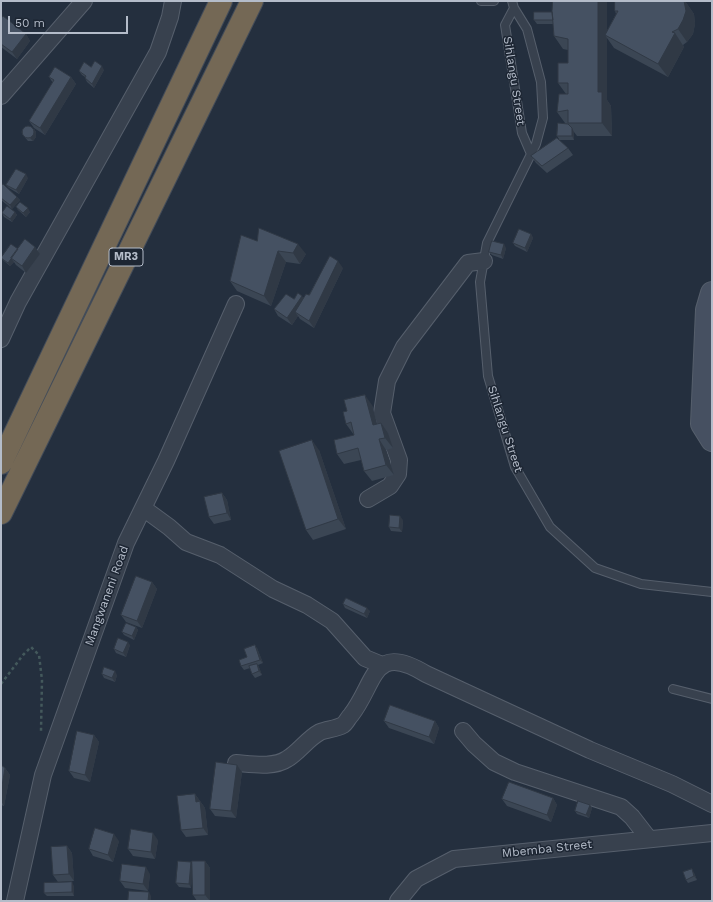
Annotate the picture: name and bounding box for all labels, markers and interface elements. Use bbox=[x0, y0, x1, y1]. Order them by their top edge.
scale bar bbox=[10, 8, 130, 34]
text: 50 m bbox=[15, 16, 45, 30]
street label: Sihlangu Street bbox=[500, 35, 528, 127]
road number: MR3 bbox=[109, 248, 143, 266]
street label: Sihlangu Street bbox=[484, 384, 526, 474]
street label: Mangwaneni Road bbox=[82, 544, 132, 648]
street label: Mbemba Street bbox=[501, 837, 593, 861]

